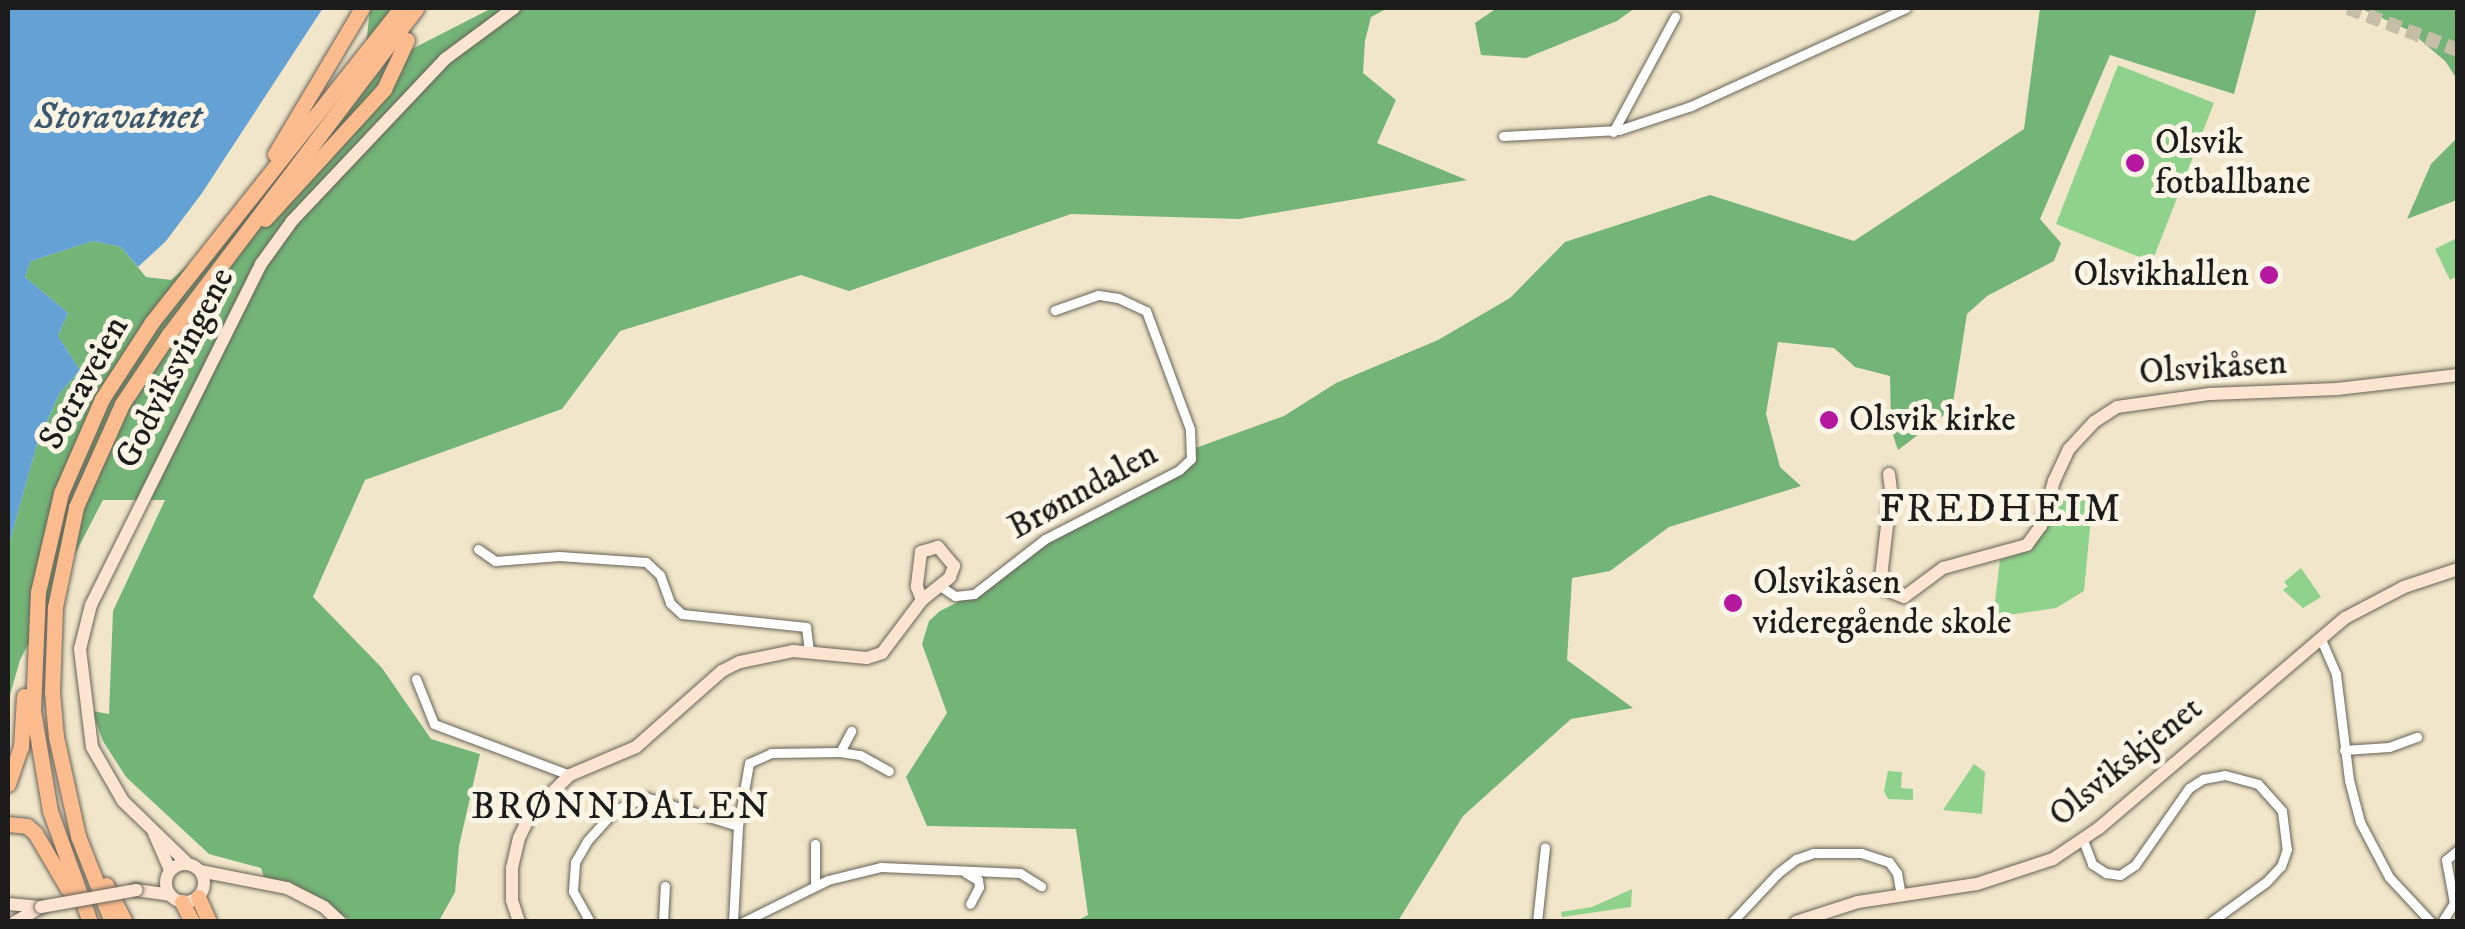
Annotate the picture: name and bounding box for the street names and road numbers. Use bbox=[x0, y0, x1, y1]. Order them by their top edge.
street label: Godviksvingene bbox=[107, 261, 243, 475]
street label: Sotraveien bbox=[30, 309, 138, 457]
street label: Olsvikåsen bbox=[2138, 342, 2288, 394]
street label: Brønndalen bbox=[1001, 433, 1165, 549]
street label: Olsvikskjenet bbox=[2041, 688, 2211, 836]

